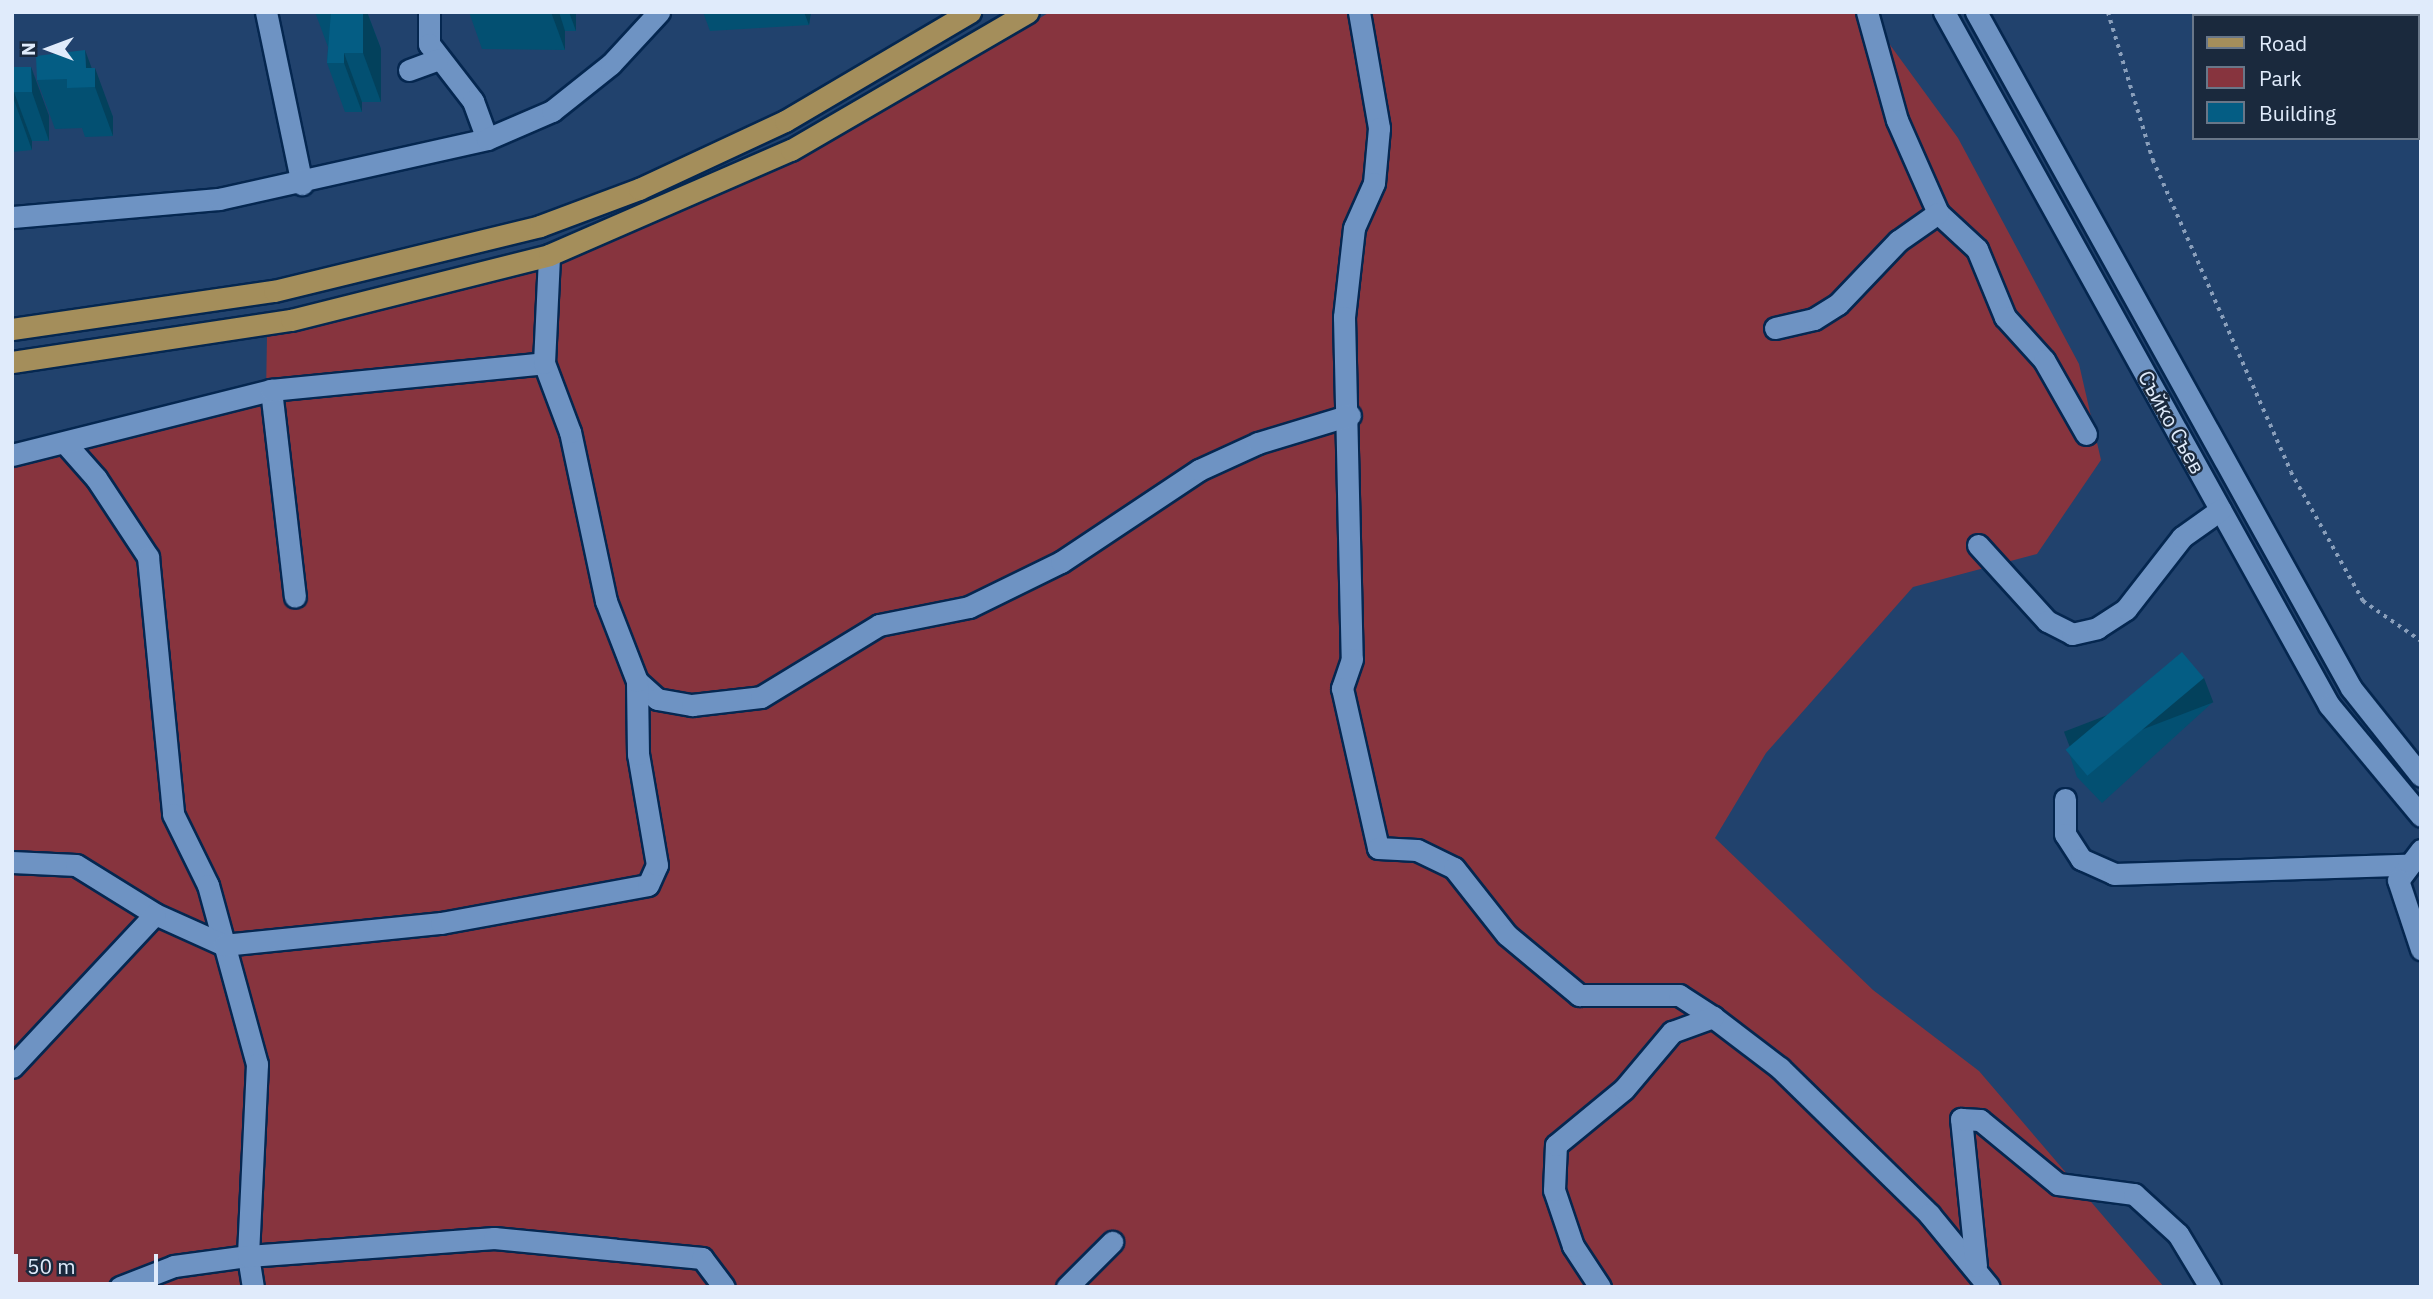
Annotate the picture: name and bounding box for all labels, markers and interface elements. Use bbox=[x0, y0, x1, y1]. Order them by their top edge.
north arrow bbox=[14, 14, 84, 84]
legend bbox=[2192, 14, 2419, 140]
text: Road bbox=[2259, 29, 2307, 57]
text: N bbox=[16, 42, 40, 56]
text: Park bbox=[2259, 64, 2302, 92]
text: Building bbox=[2259, 99, 2336, 127]
street label: Съйко Съев bbox=[2133, 366, 2211, 478]
scale bar bbox=[18, 1240, 161, 1284]
text: 50 m bbox=[27, 1252, 76, 1280]

